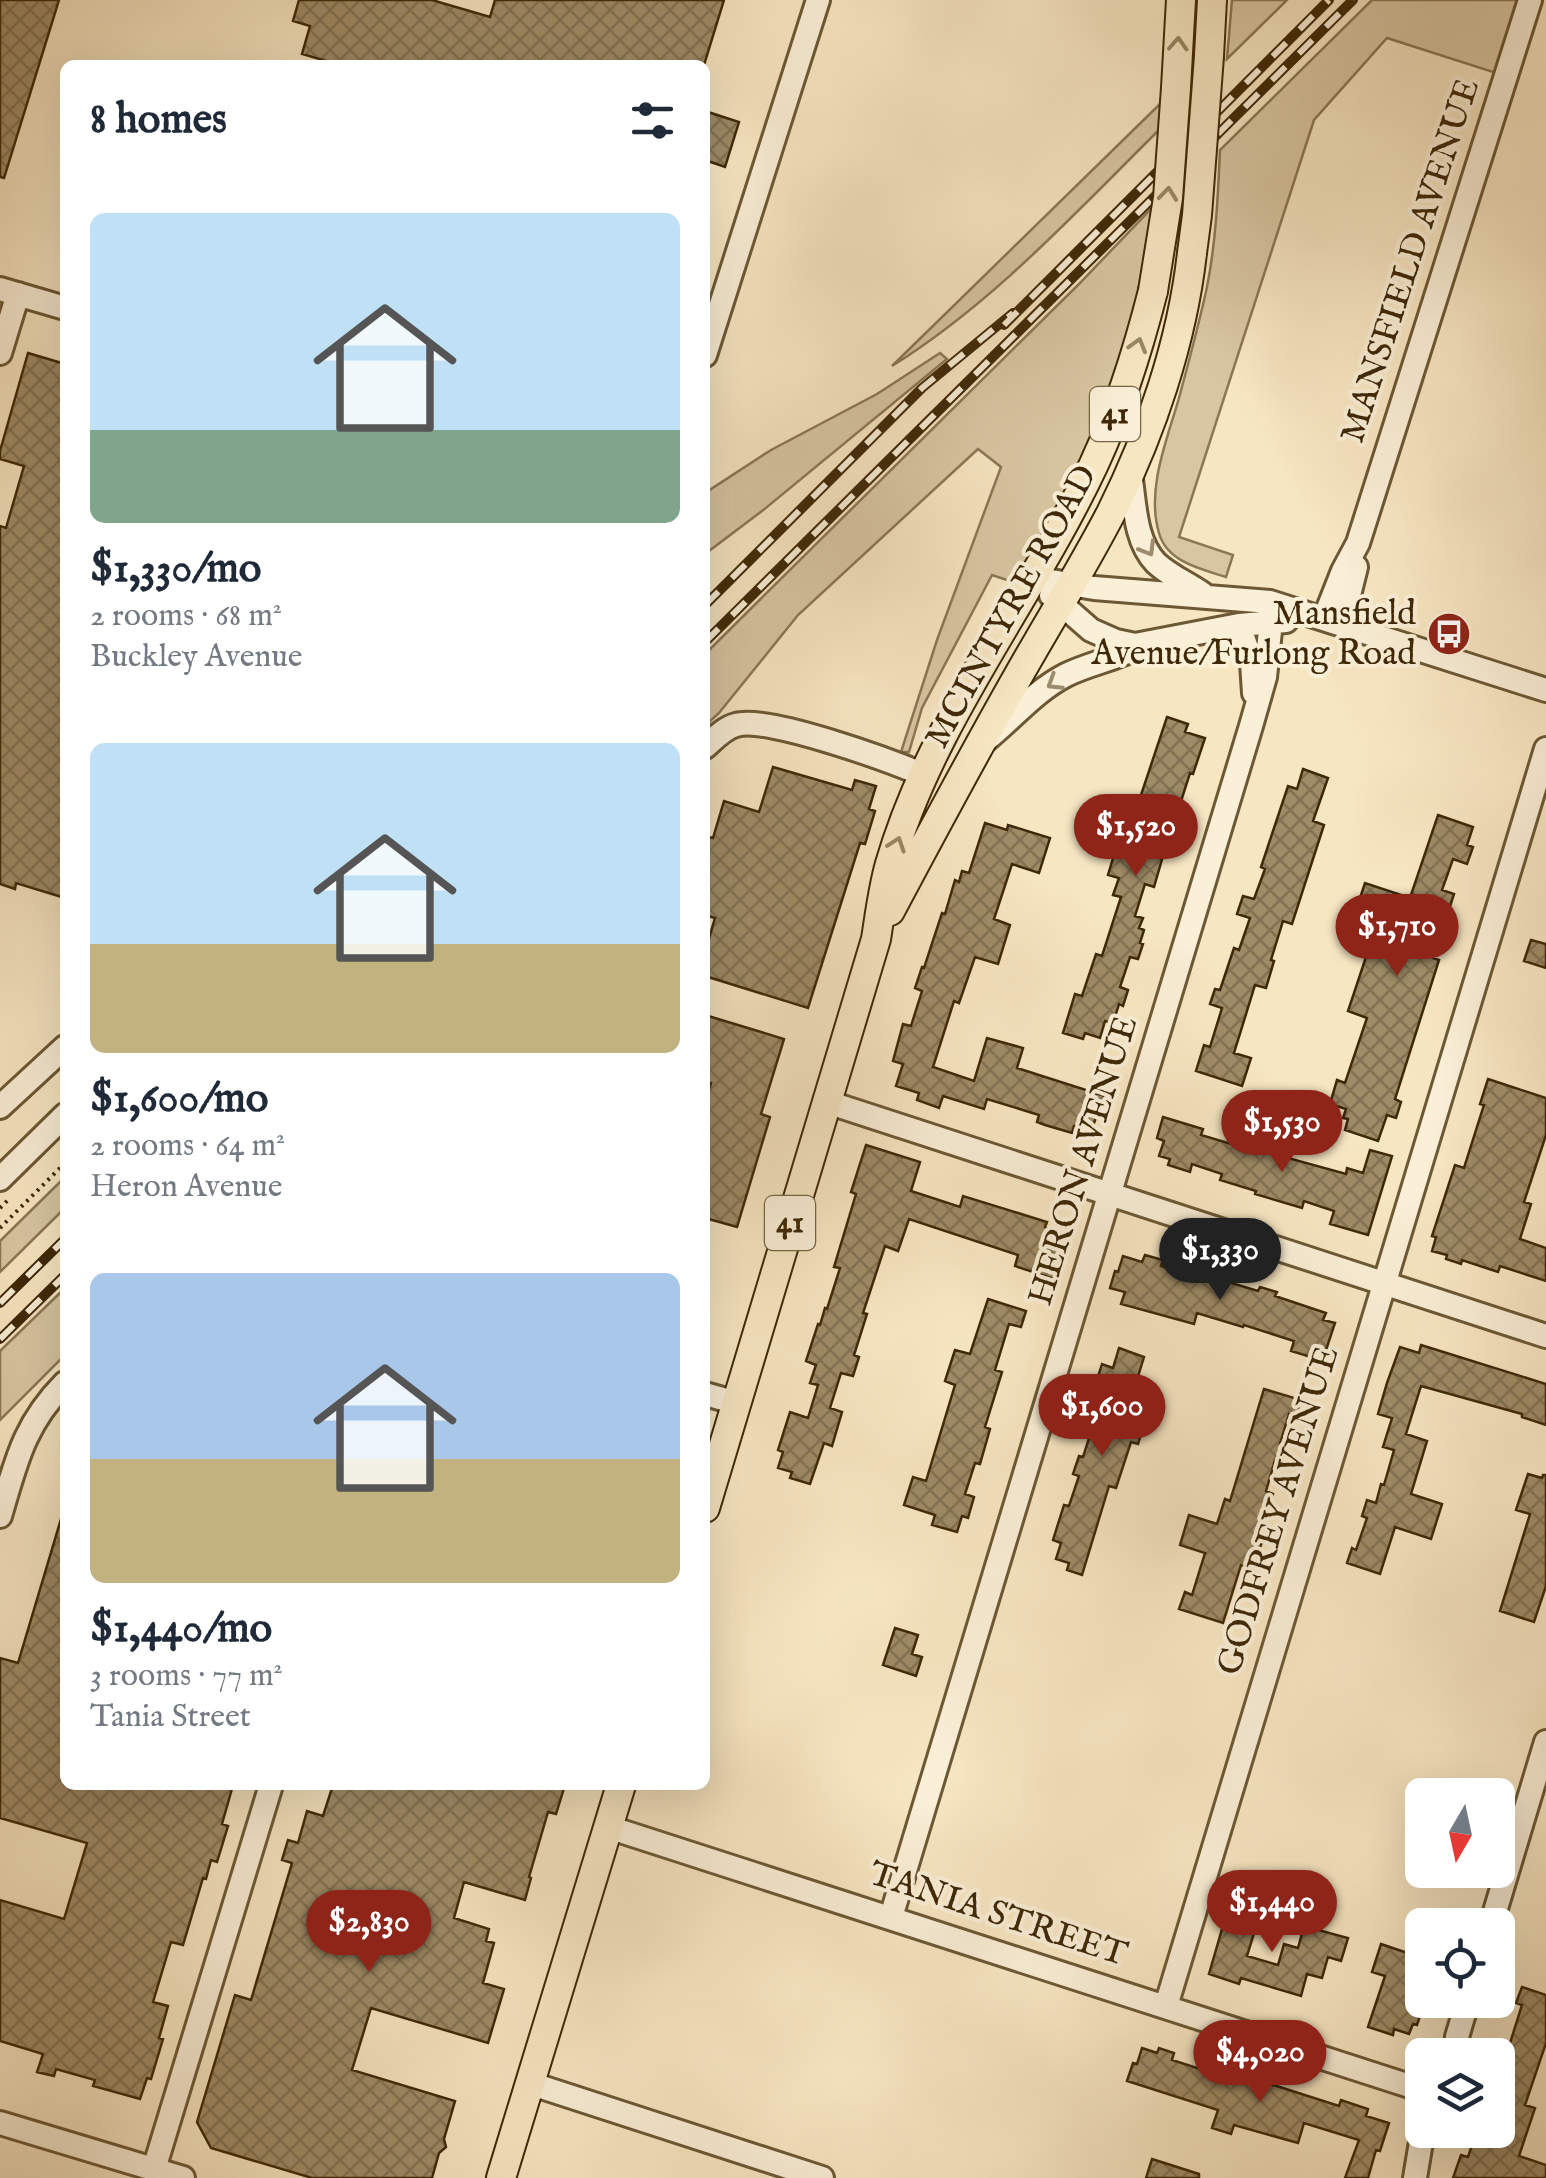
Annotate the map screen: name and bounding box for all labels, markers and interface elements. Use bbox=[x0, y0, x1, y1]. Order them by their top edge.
one-way arrow bbox=[1167, 35, 1188, 51]
street label: MANSFIELD AVENUE bbox=[1331, 73, 1491, 449]
icon: filters bbox=[625, 93, 680, 148]
text: 8 homes bbox=[90, 94, 227, 147]
one-way arrow bbox=[1156, 186, 1178, 202]
icon: home bbox=[295, 278, 475, 458]
one-way arrow bbox=[1126, 337, 1147, 354]
road number: 41 bbox=[1090, 387, 1140, 441]
street label: MCINTYRE ROAD bbox=[915, 457, 1109, 757]
one-way arrow bbox=[1136, 538, 1155, 556]
text: $1,330/mo bbox=[90, 543, 261, 596]
place label: Mansfield Avenue/Furlong Road bbox=[1091, 592, 1416, 677]
text: 2 rooms · 68 m² bbox=[90, 596, 282, 637]
bus stop icon: Mansfield Avenue/Furlong Road bbox=[1426, 611, 1472, 657]
text: Buckley Avenue bbox=[90, 637, 302, 678]
one-way arrow bbox=[1047, 671, 1065, 690]
pin: $1,520 bbox=[1055, 794, 1217, 879]
text: $1,520 bbox=[1096, 806, 1176, 847]
icon: home bbox=[295, 808, 475, 988]
one-way arrow bbox=[885, 837, 906, 854]
pin: $1,710 bbox=[1316, 894, 1478, 979]
text: $1,710 bbox=[1358, 906, 1436, 947]
street label: HERON AVENUE bbox=[1019, 1011, 1149, 1311]
text: $1,600/mo bbox=[90, 1073, 268, 1126]
pin: $1,530 bbox=[1201, 1090, 1363, 1175]
text: $1,530 bbox=[1243, 1102, 1321, 1143]
text: 2 rooms · 64 m² bbox=[90, 1126, 285, 1167]
text: Heron Avenue bbox=[90, 1167, 282, 1208]
road number: 41 bbox=[765, 1196, 815, 1250]
pin: $1,330 bbox=[1139, 1218, 1301, 1303]
text: $1,330 bbox=[1181, 1230, 1259, 1271]
icon: home bbox=[295, 1338, 475, 1518]
street label: GODFREY AVENUE bbox=[1208, 1341, 1350, 1681]
pin: $1,600 bbox=[1021, 1374, 1183, 1459]
text: $1,600 bbox=[1060, 1386, 1144, 1427]
text: $1,440/mo bbox=[90, 1603, 272, 1656]
text: 3 rooms · 77 m² bbox=[90, 1656, 283, 1697]
text: Tania Street bbox=[90, 1697, 251, 1738]
north arrow bbox=[1405, 1778, 1515, 1888]
map controls bbox=[1405, 1778, 1515, 2148]
street label: TANIA STREET bbox=[863, 1852, 1133, 1978]
pin: $1,440 bbox=[1191, 1870, 1353, 1955]
text: $1,440 bbox=[1229, 1882, 1315, 1923]
pin: $2,830 bbox=[288, 1890, 450, 1975]
text: $2,830 bbox=[328, 1902, 410, 1943]
button: locate bbox=[1405, 1908, 1515, 2018]
pin: $4,020 bbox=[1179, 2020, 1341, 2105]
text: $4,020 bbox=[1215, 2032, 1305, 2073]
button: layers bbox=[1405, 2038, 1515, 2148]

